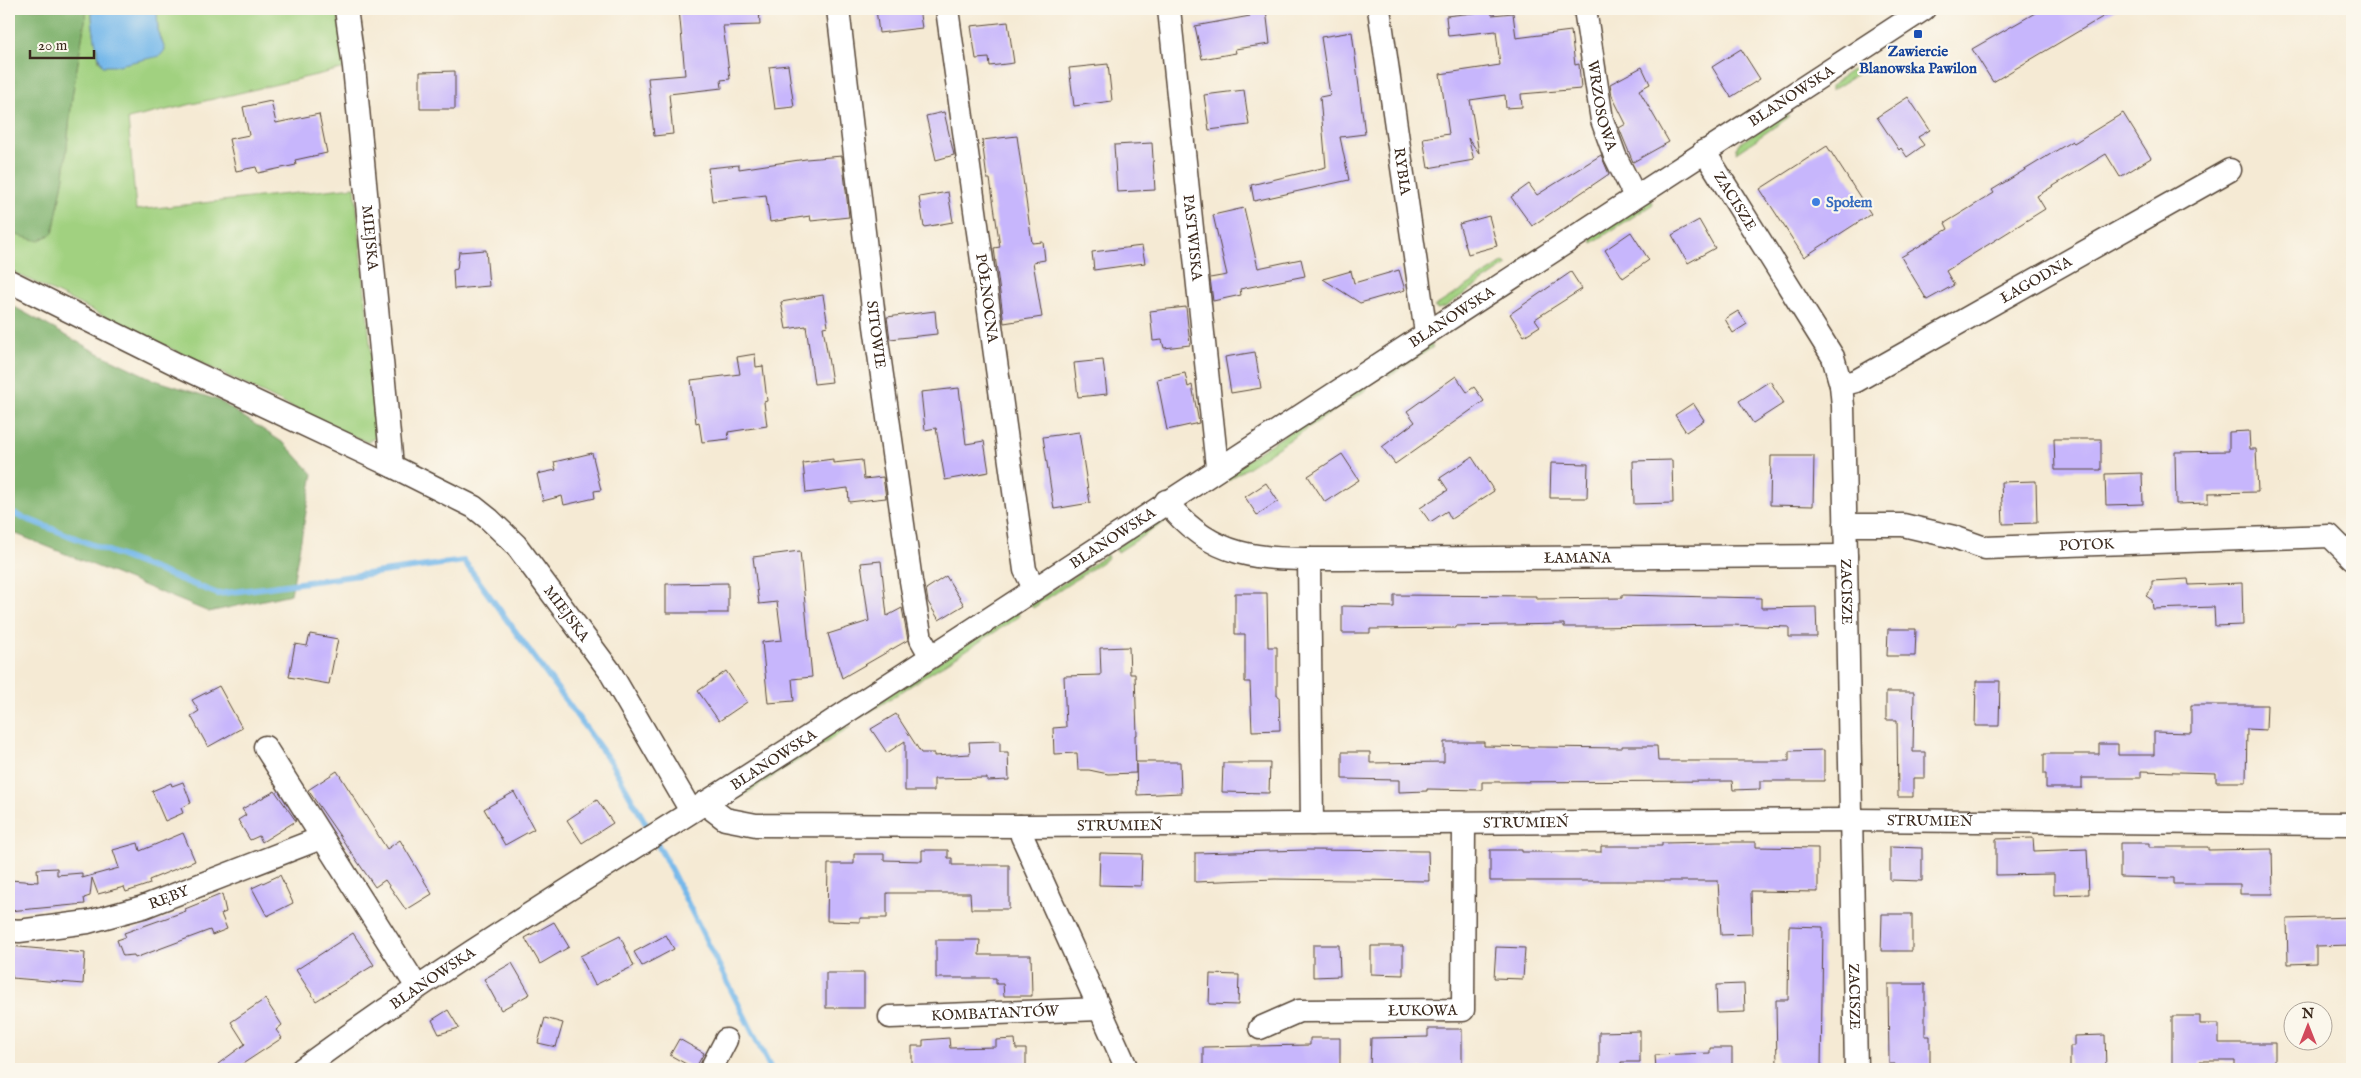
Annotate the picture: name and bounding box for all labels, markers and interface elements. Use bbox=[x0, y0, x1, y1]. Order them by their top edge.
scale bar bbox=[30, 28, 94, 60]
marker: Zawiercie Blanowska Pawilon bbox=[1912, 28, 1924, 40]
text: 20 m bbox=[38, 36, 68, 55]
place label: Zawiercie Blanowska Pawilon bbox=[1859, 42, 1977, 78]
street label: WRZOSOWA bbox=[1583, 59, 1622, 154]
street label: BLANOWSKA bbox=[1744, 60, 1838, 131]
street label: RYBIA bbox=[1390, 146, 1416, 197]
street label: ZACISZE bbox=[1710, 168, 1761, 234]
place label: Społem bbox=[1826, 193, 1873, 212]
street label: PASTWISKA bbox=[1179, 194, 1207, 283]
marker: Społem bbox=[1810, 196, 1822, 208]
street label: MIEJSKA bbox=[358, 204, 383, 272]
street label: ŁAGODNA bbox=[1997, 251, 2076, 307]
street label: PÓŁNOCNA bbox=[972, 252, 1003, 345]
street label: BLANOWSKA bbox=[1405, 281, 1499, 352]
street label: SITOWIE bbox=[863, 300, 890, 370]
street label: BLANOWSKA bbox=[1066, 502, 1160, 573]
street label: POTOK bbox=[2059, 534, 2115, 555]
street label: ŁAMANA bbox=[1544, 548, 1612, 567]
street label: ZACISZE bbox=[1836, 558, 1857, 625]
street label: MIEJSKA bbox=[540, 581, 595, 646]
street label: BLANOWSKA bbox=[727, 724, 821, 794]
street label: STRUMIEŃ bbox=[1887, 811, 1973, 830]
street label: STRUMIEŃ bbox=[1483, 813, 1569, 832]
street label: STRUMIEŃ bbox=[1077, 815, 1163, 835]
street label: RĘBY bbox=[146, 880, 192, 913]
street label: BLANOWSKA bbox=[386, 942, 479, 1013]
street label: ZACISZE bbox=[1844, 963, 1865, 1030]
north arrow bbox=[2284, 1000, 2334, 1050]
street label: KOMBATANTÓW bbox=[931, 1001, 1060, 1025]
street label: ŁUKOWA bbox=[1388, 1001, 1458, 1020]
text: N bbox=[2301, 1005, 2314, 1023]

